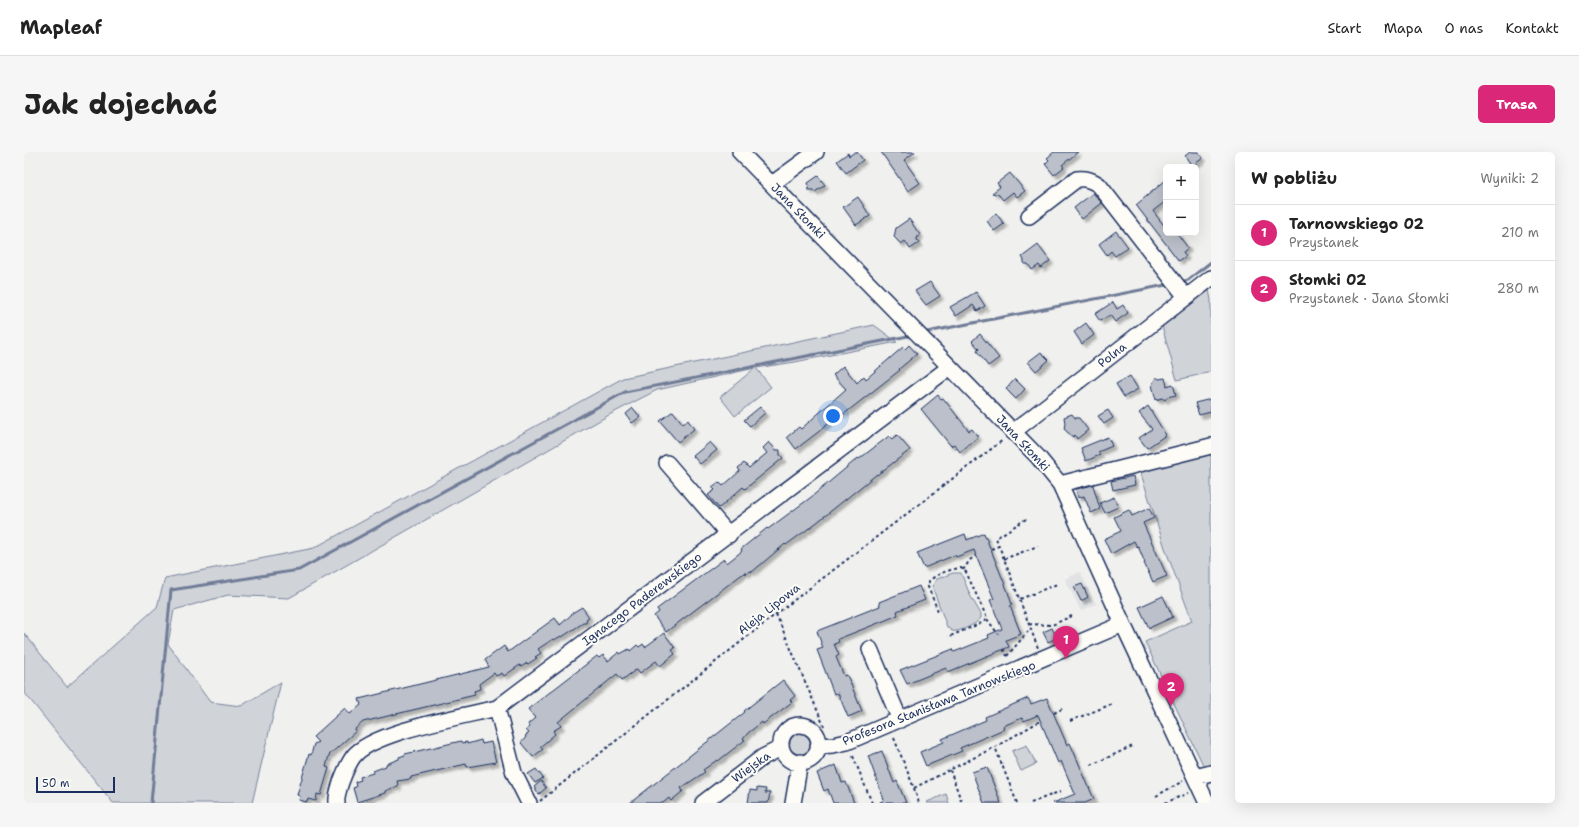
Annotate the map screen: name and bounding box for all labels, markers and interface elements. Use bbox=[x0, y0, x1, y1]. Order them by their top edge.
text: Mapleaf bbox=[20, 15, 102, 40]
text: Start bbox=[1327, 19, 1362, 37]
text: Mapa bbox=[1384, 19, 1422, 37]
text: O nas bbox=[1444, 19, 1483, 37]
text: Kontakt bbox=[1505, 19, 1559, 37]
text: Jak dojechać bbox=[24, 85, 218, 123]
button: Trasa bbox=[1478, 85, 1555, 123]
map controls bbox=[1163, 164, 1199, 236]
button: + bbox=[1163, 164, 1199, 200]
text: W pobliżu bbox=[1251, 167, 1337, 189]
text: Wyniki: 2 bbox=[1480, 170, 1539, 187]
street label: Jana Słomki bbox=[767, 180, 829, 242]
button: − bbox=[1163, 200, 1199, 236]
text: Tarnowskiego 02 bbox=[1289, 214, 1424, 234]
text: 1 bbox=[1261, 224, 1267, 241]
text: 210 m bbox=[1501, 224, 1539, 241]
text: Przystanek bbox=[1289, 234, 1359, 251]
text: Słomki 02 bbox=[1289, 270, 1367, 290]
text: 2 bbox=[1259, 280, 1269, 297]
text: 280 m bbox=[1497, 280, 1539, 297]
text: Przystanek · Jana Słomki bbox=[1289, 290, 1449, 307]
street label: Polna bbox=[1094, 338, 1130, 371]
your location bbox=[823, 406, 843, 426]
street label: Jana Słomki bbox=[993, 411, 1053, 475]
street label: Ignacego Paderewskiego bbox=[579, 549, 705, 649]
street label: Aleja Lipowa bbox=[735, 579, 804, 638]
pin: 1 bbox=[1053, 626, 1079, 659]
street label: Profesora Stanisława Tarnowskiego bbox=[840, 657, 1038, 749]
pin: 2 bbox=[1158, 673, 1184, 706]
street label: Wiejska bbox=[728, 747, 774, 786]
scale bar bbox=[36, 775, 115, 794]
text: 50 m bbox=[42, 776, 70, 791]

